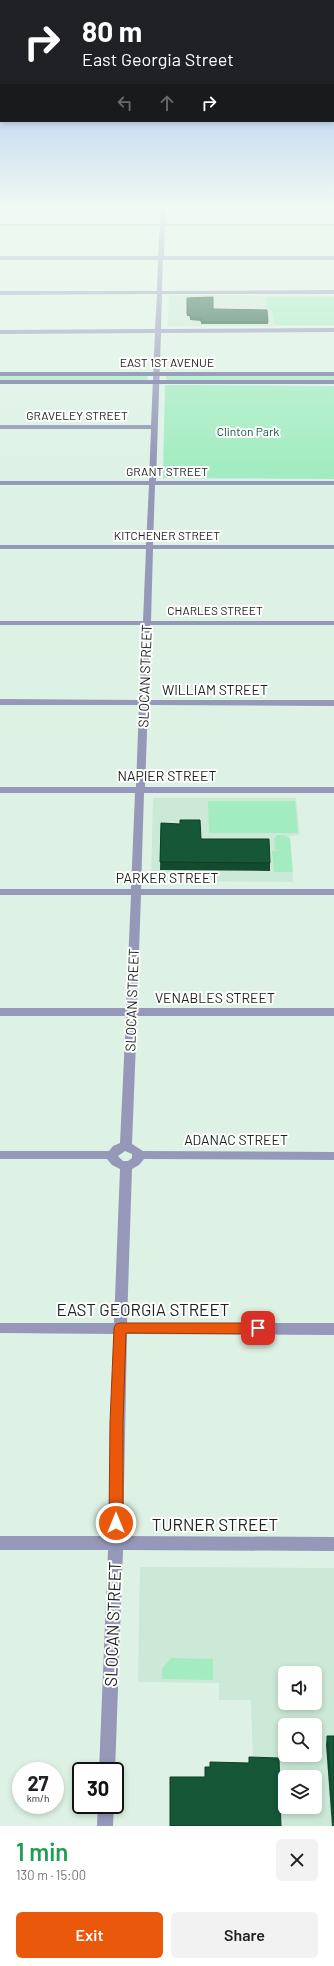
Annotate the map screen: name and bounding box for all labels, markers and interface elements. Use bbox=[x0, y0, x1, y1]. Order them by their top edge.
text: 80 m bbox=[82, 14, 142, 48]
icon: right bbox=[16, 16, 68, 68]
text: East Georgia Street bbox=[82, 48, 234, 70]
icon: left bbox=[114, 92, 136, 114]
icon: ahead bbox=[156, 92, 178, 114]
icon: right bbox=[198, 92, 220, 114]
street label: EAST 1ST AVENUE bbox=[120, 355, 214, 369]
street label: GRAVELEY STREET bbox=[26, 408, 128, 422]
park label: Clinton Park bbox=[217, 424, 279, 438]
street label: GRANT STREET bbox=[126, 464, 208, 478]
street label: KITCHENER STREET bbox=[114, 528, 220, 542]
street label: CHARLES STREET bbox=[167, 603, 263, 617]
street label: SLOCAN STREET bbox=[134, 624, 155, 728]
street label: WILLIAM STREET bbox=[162, 681, 268, 698]
street label: NAPIER STREET bbox=[117, 767, 217, 784]
street label: PARKER STREET bbox=[116, 869, 218, 886]
street label: SLOCAN STREET bbox=[121, 948, 142, 1052]
street label: VENABLES STREET bbox=[155, 989, 275, 1006]
street label: ADANAC STREET bbox=[184, 1131, 288, 1148]
street label: EAST GEORGIA STREET bbox=[57, 1299, 229, 1319]
pin bbox=[241, 1311, 275, 1345]
icon: arrive bbox=[247, 1317, 269, 1339]
position arrow bbox=[95, 1502, 137, 1544]
street label: TURNER STREET bbox=[152, 1514, 278, 1534]
street label: SLOCAN STREET bbox=[100, 1561, 124, 1687]
map controls bbox=[278, 1666, 322, 1814]
button: sound bbox=[278, 1666, 322, 1710]
button: search bbox=[278, 1718, 322, 1762]
speed limit sign: 30 bbox=[72, 1762, 124, 1814]
button: layers bbox=[278, 1770, 322, 1814]
text: 27 bbox=[27, 1771, 49, 1795]
text: km/h bbox=[27, 1792, 49, 1804]
text: 1 min bbox=[16, 1837, 68, 1866]
button: close bbox=[276, 1839, 318, 1881]
text: 130 m · 15:00 bbox=[16, 1867, 86, 1883]
button: Exit bbox=[16, 1912, 163, 1958]
button: Share bbox=[171, 1912, 318, 1958]

